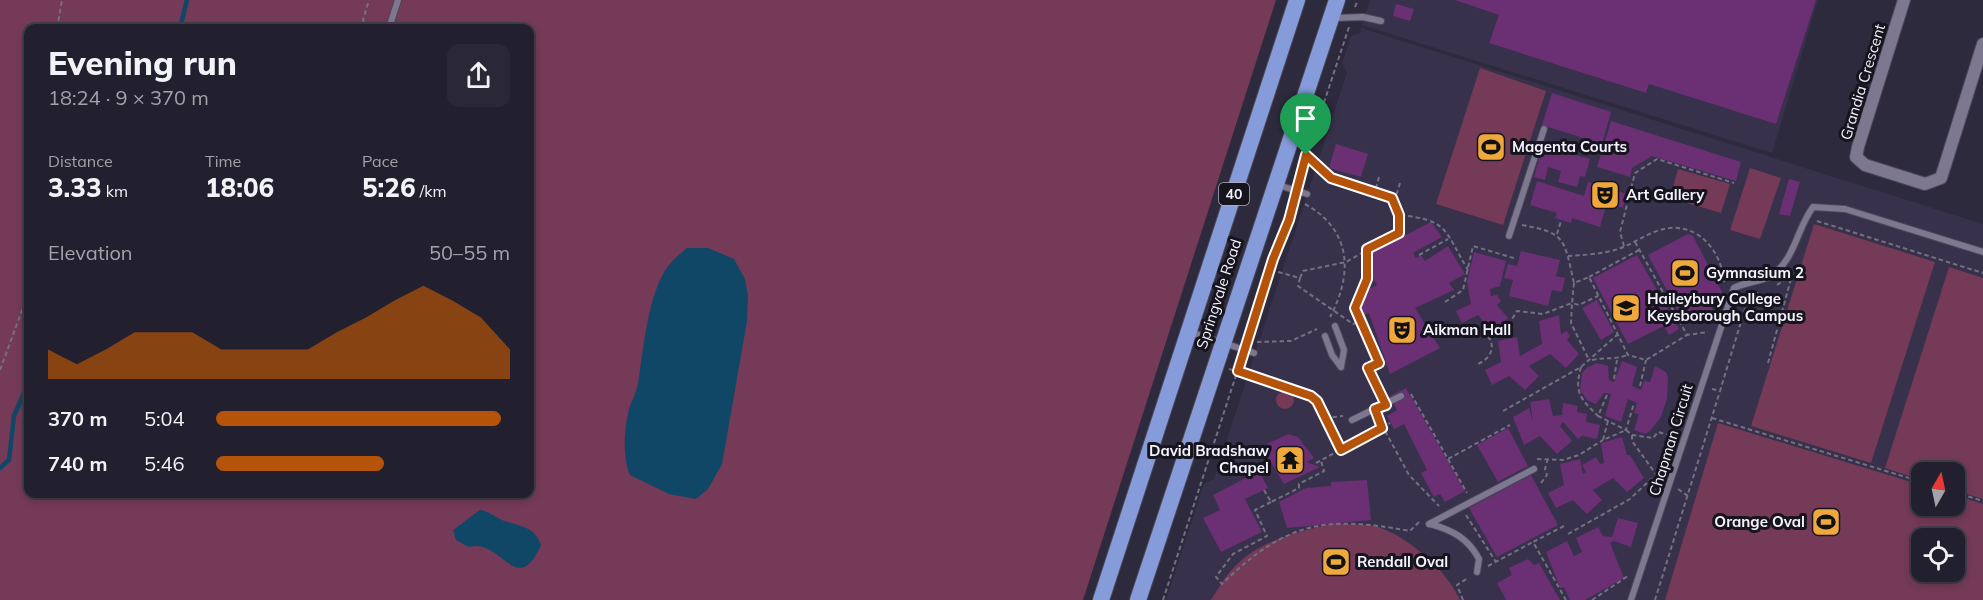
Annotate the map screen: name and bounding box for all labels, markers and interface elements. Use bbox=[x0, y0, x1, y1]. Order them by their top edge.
street label: Grandia Crescent bbox=[1836, 22, 1889, 142]
text: Evening run bbox=[48, 42, 237, 83]
button: share bbox=[447, 44, 510, 107]
text: 18:24 · 9 × 370 m bbox=[48, 85, 209, 110]
pin bbox=[1280, 93, 1331, 155]
icon: arrive bbox=[1289, 102, 1322, 135]
sports icon: Magenta Courts bbox=[1475, 131, 1507, 163]
place label: Magenta Courts bbox=[1512, 137, 1627, 156]
text: Distance bbox=[48, 151, 113, 171]
text: Time bbox=[205, 151, 241, 171]
text: Pace bbox=[362, 151, 398, 171]
text: 3.33 bbox=[48, 171, 102, 204]
text: 18:06 bbox=[205, 171, 274, 204]
text: 5:26 bbox=[362, 171, 416, 204]
theatre icon: Art Gallery bbox=[1589, 179, 1621, 211]
text: km bbox=[102, 181, 128, 201]
text: /km bbox=[416, 181, 447, 201]
road number: 40 bbox=[1219, 183, 1249, 205]
place label: Art Gallery bbox=[1626, 185, 1705, 204]
street label: Springvale Road bbox=[1192, 236, 1245, 351]
text: Elevation bbox=[48, 240, 133, 265]
text: 50–55 m bbox=[429, 240, 510, 265]
sports icon: Gymnasium 2 bbox=[1669, 257, 1701, 289]
place label: Gymnasium 2 bbox=[1706, 263, 1804, 282]
place label: Haileybury College Keysborough Campus bbox=[1647, 289, 1803, 325]
school or university icon: Haileybury College Keysborough Campus bbox=[1610, 292, 1642, 324]
theatre icon: Aikman Hall bbox=[1386, 314, 1418, 346]
place label: Aikman Hall bbox=[1423, 320, 1511, 339]
street label: Chapman Circuit bbox=[1644, 382, 1697, 498]
text: 370 m bbox=[48, 406, 107, 431]
text: 5:04 bbox=[144, 406, 185, 431]
place label: David Bradshaw Chapel bbox=[1149, 441, 1270, 477]
temple icon: David Bradshaw Chapel bbox=[1274, 444, 1306, 476]
text: 740 m bbox=[48, 451, 107, 476]
text: 5:46 bbox=[144, 451, 185, 476]
north arrow bbox=[1911, 462, 1965, 516]
map controls bbox=[1911, 462, 1965, 582]
sports icon: Orange Oval bbox=[1810, 506, 1842, 538]
place label: Orange Oval bbox=[1714, 512, 1805, 531]
button: locate bbox=[1911, 528, 1965, 582]
sports icon: Rendall Oval bbox=[1320, 546, 1352, 578]
place label: Rendall Oval bbox=[1357, 552, 1448, 571]

